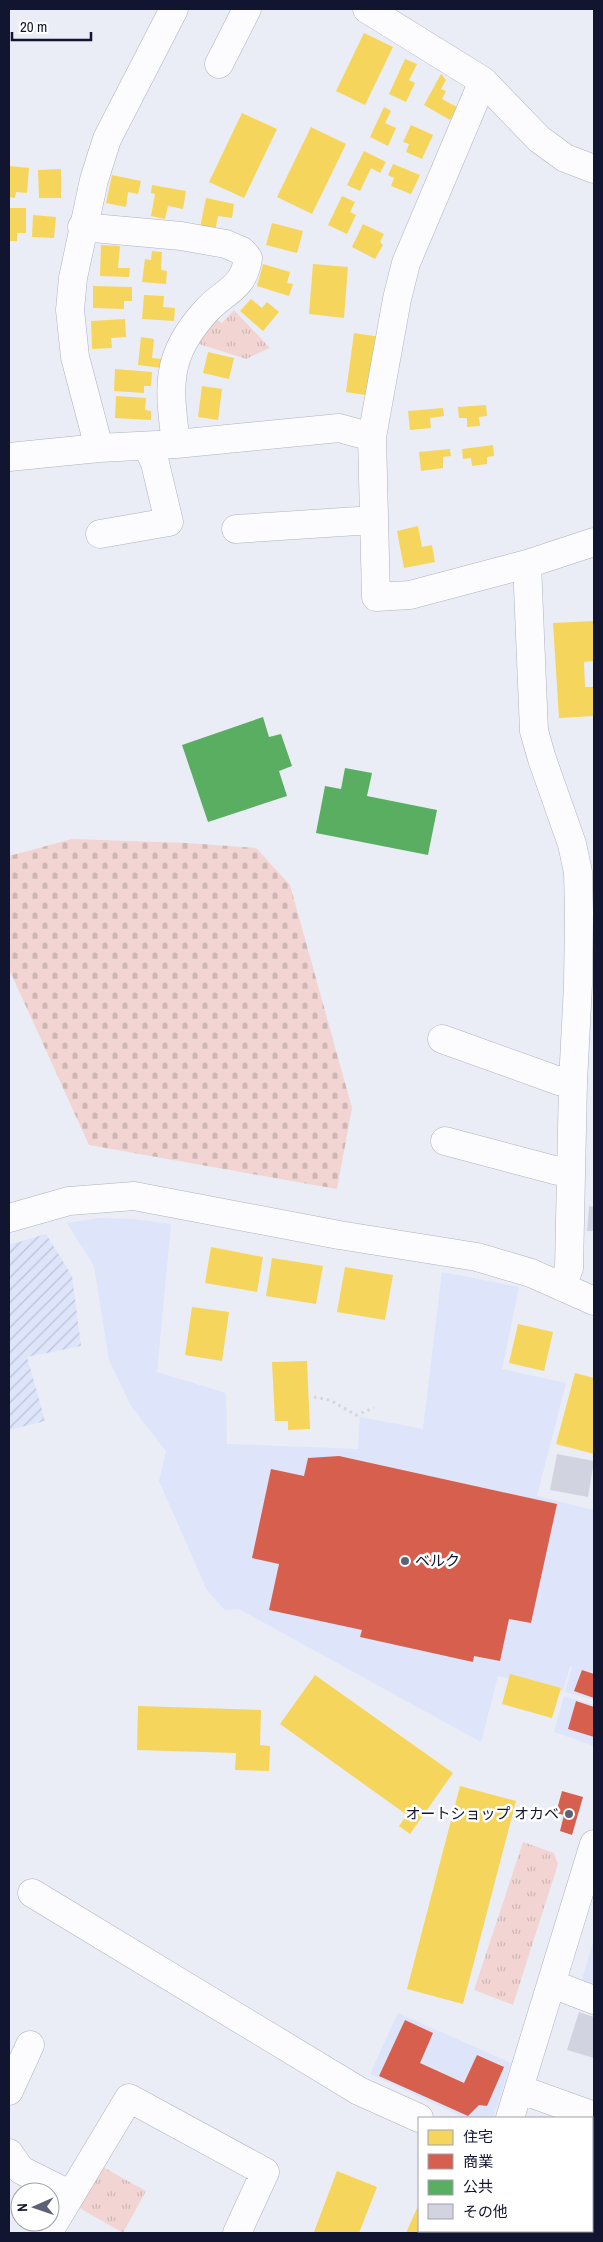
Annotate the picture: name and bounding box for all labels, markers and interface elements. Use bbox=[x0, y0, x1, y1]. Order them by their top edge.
scale bar bbox=[12, 10, 91, 42]
text: 20 m bbox=[20, 16, 47, 37]
place label: ベルク bbox=[415, 1550, 460, 1571]
marker: ベルク bbox=[399, 1555, 411, 1567]
place label: オートショップ オカベ bbox=[406, 1803, 559, 1824]
marker: オートショップ オカベ bbox=[563, 1808, 575, 1820]
legend bbox=[418, 2117, 593, 2232]
text: 住宅 bbox=[463, 2126, 493, 2147]
text: 商業 bbox=[463, 2151, 493, 2172]
text: 公共 bbox=[463, 2176, 493, 2197]
north arrow bbox=[10, 2182, 60, 2232]
text: その他 bbox=[463, 2201, 508, 2222]
text: N bbox=[13, 2203, 31, 2212]

